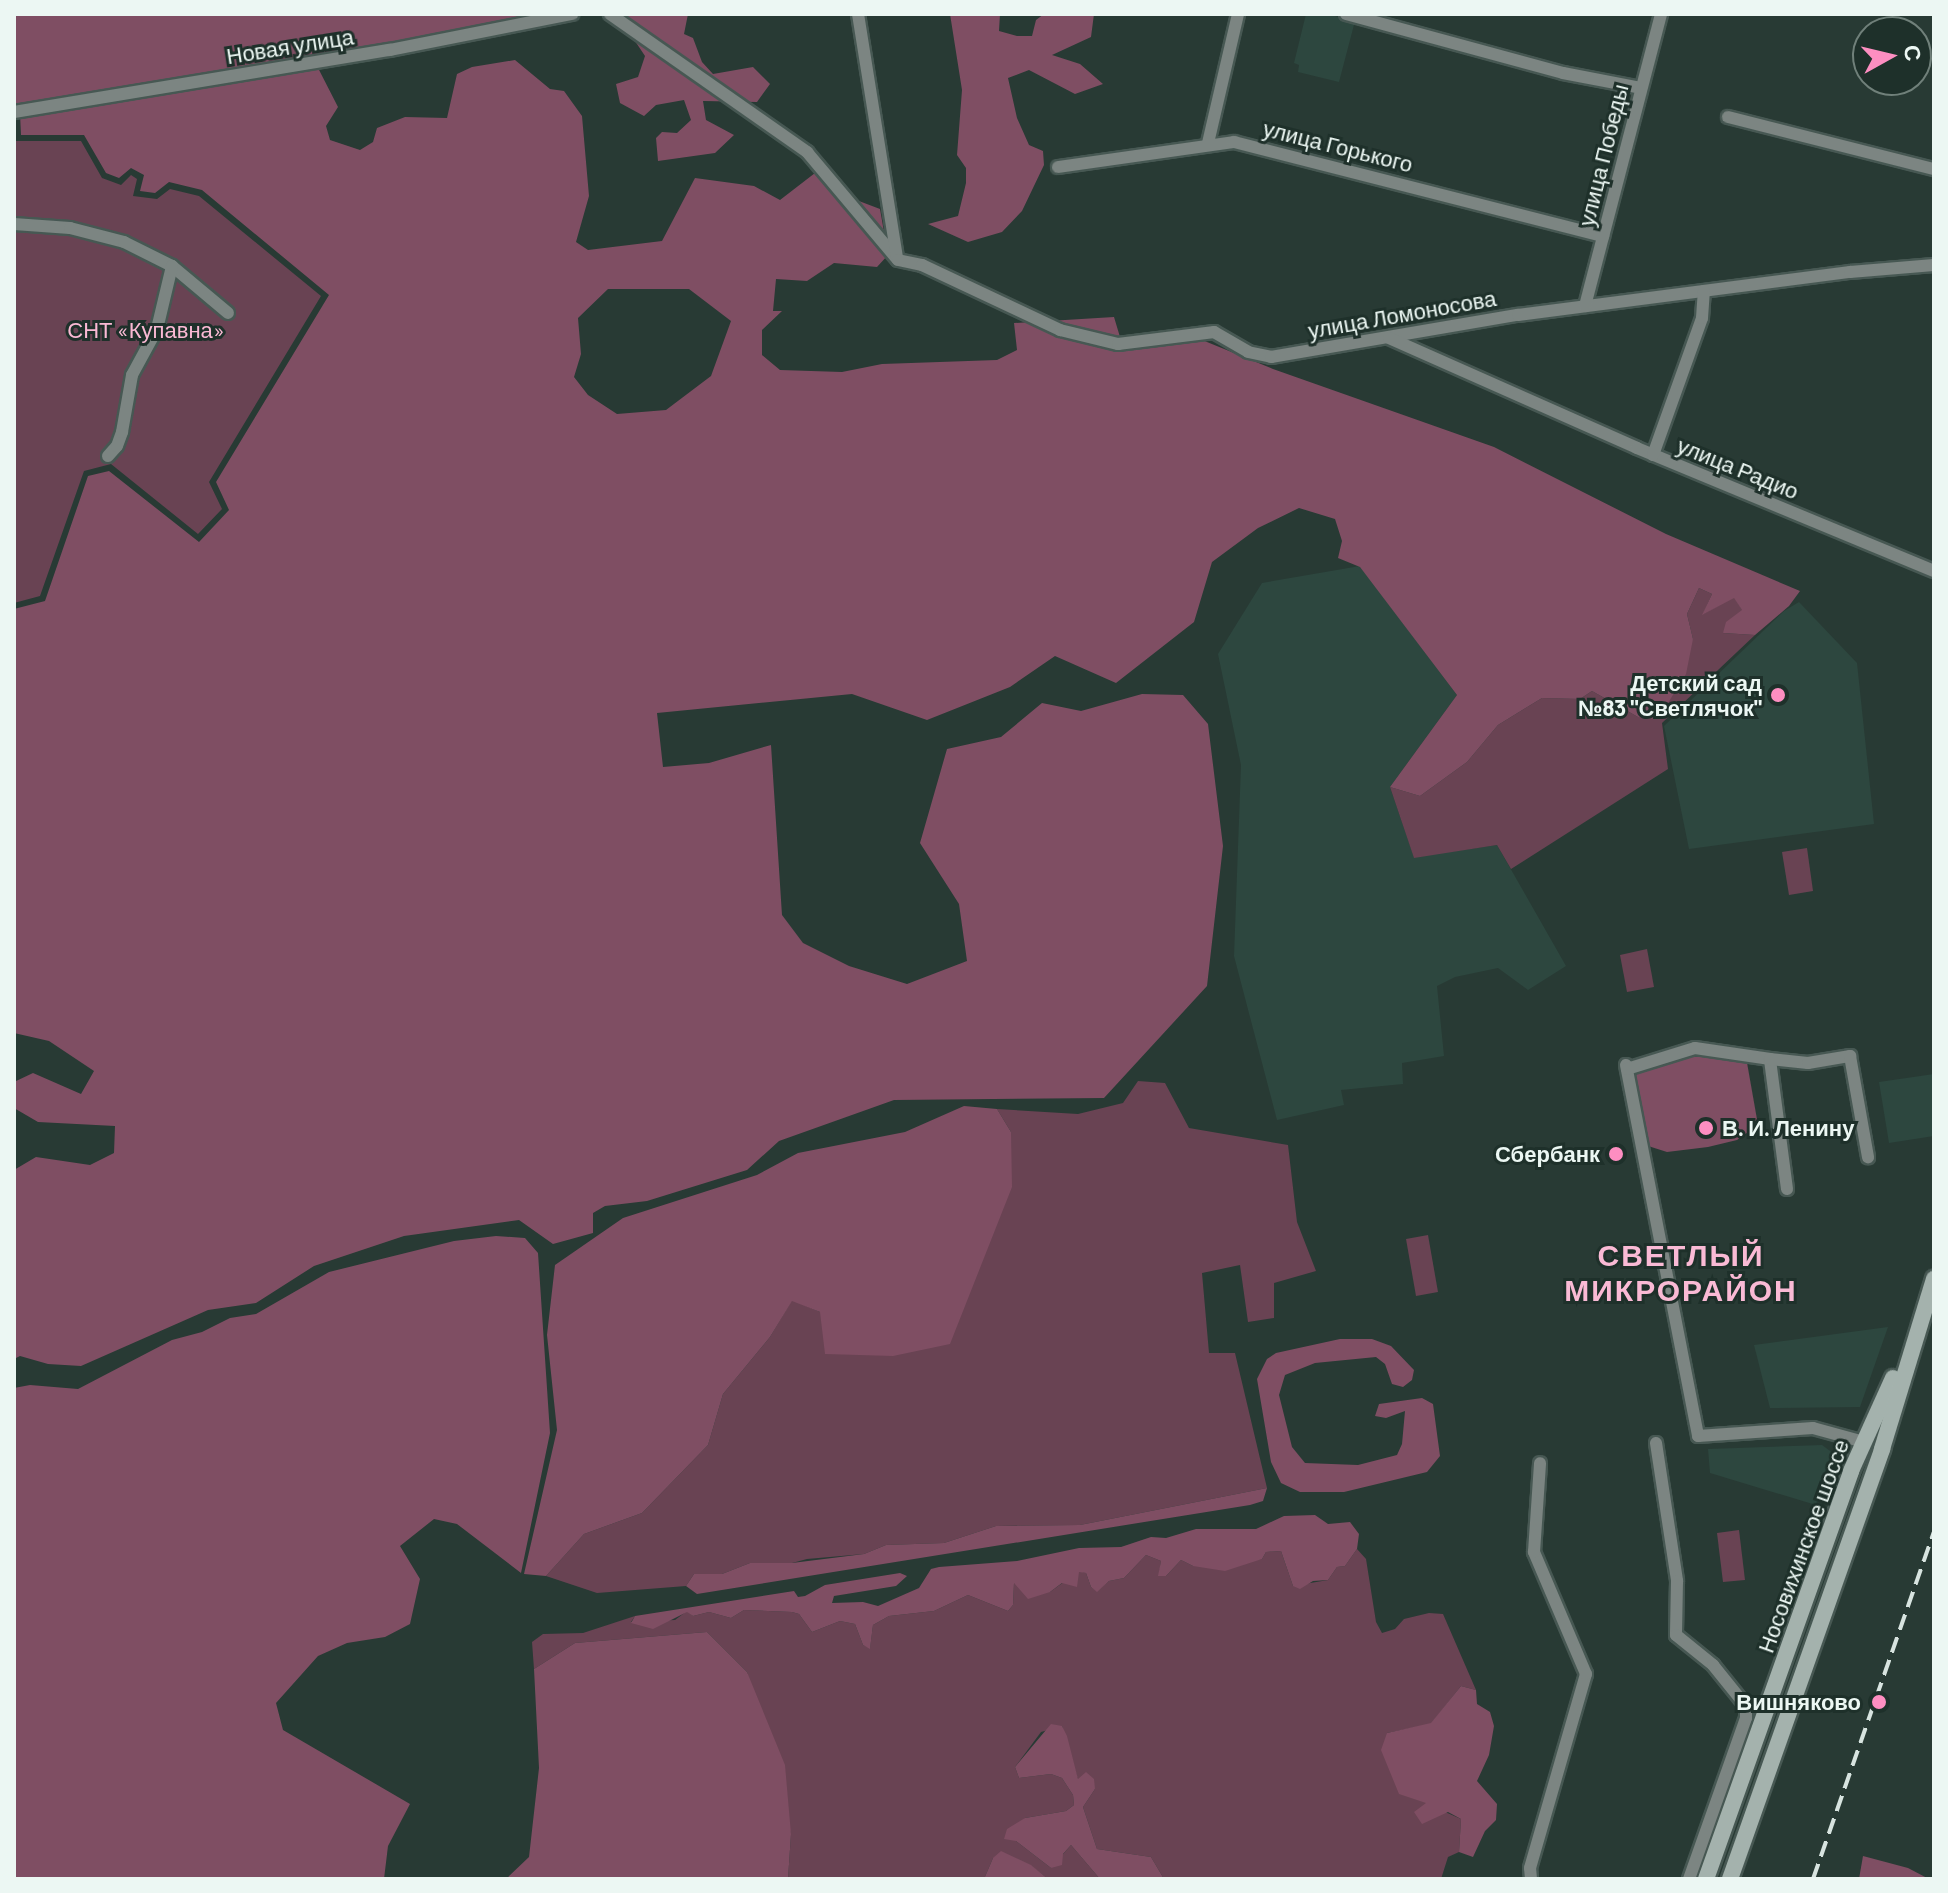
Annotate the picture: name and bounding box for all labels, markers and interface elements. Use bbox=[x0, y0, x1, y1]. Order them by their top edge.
north arrow bbox=[1852, 16, 1932, 96]
street label: Новая улица bbox=[224, 23, 356, 69]
text: С bbox=[1900, 43, 1928, 63]
street label: улица Победы bbox=[1573, 81, 1633, 229]
street label: улица Горького bbox=[1261, 115, 1415, 177]
street label: улица Ломоносова bbox=[1306, 284, 1498, 344]
park label: СНТ «Купавна» bbox=[67, 317, 225, 343]
street label: улица Радио bbox=[1674, 432, 1802, 504]
place label: Детский сад №83 "Светлячок" bbox=[1578, 669, 1762, 720]
marker: Детский сад №83 "Светлячок" bbox=[1769, 686, 1787, 704]
place label: В. И. Ленину bbox=[1722, 1115, 1854, 1141]
marker: В. И. Ленину bbox=[1697, 1119, 1715, 1137]
place label: Сбербанк bbox=[1495, 1141, 1600, 1167]
marker: Сбербанк bbox=[1607, 1145, 1625, 1163]
district label: СВЕТЛЫЙ МИКРОРАЙОН bbox=[1564, 1236, 1798, 1306]
street label: Носовихинское шоссе bbox=[1752, 1436, 1854, 1656]
place label: Вишняково bbox=[1736, 1689, 1861, 1715]
marker: Вишняково bbox=[1868, 1691, 1890, 1713]

